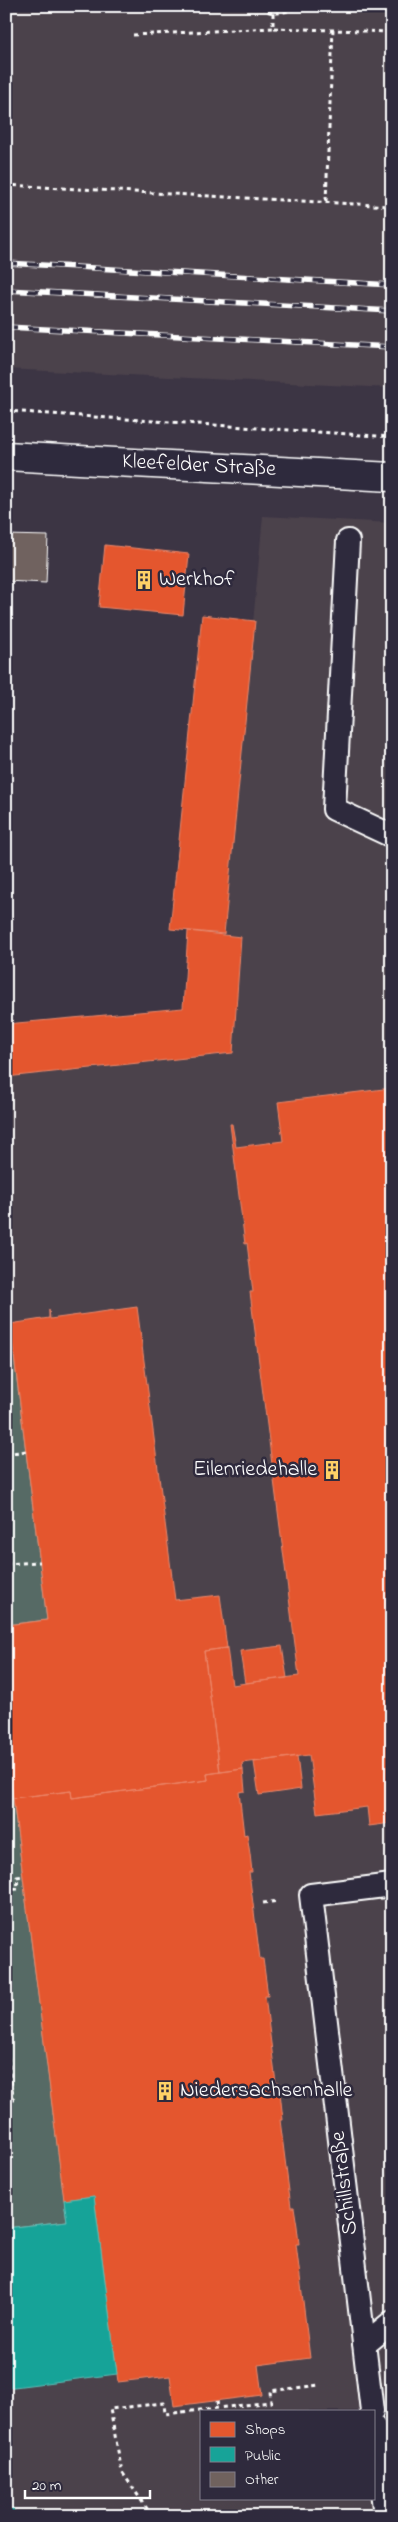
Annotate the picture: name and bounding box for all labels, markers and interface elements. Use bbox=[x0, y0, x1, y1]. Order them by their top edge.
street label: Kleefelder Straße bbox=[121, 446, 277, 486]
place label: Werkhof bbox=[159, 564, 235, 596]
building icon: Werkhof bbox=[133, 569, 155, 591]
place label: Eilenriedehalle bbox=[193, 1454, 317, 1486]
building icon: Eilenriedehalle bbox=[321, 1459, 343, 1481]
place label: Niedersachsenhalle bbox=[180, 2075, 353, 2107]
building icon: Niedersachsenhalle bbox=[154, 2080, 176, 2102]
street label: Schillstraße bbox=[323, 2129, 367, 2237]
legend bbox=[200, 2410, 376, 2500]
text: Shops bbox=[245, 2419, 285, 2441]
text: Public bbox=[245, 2445, 281, 2467]
scale bar bbox=[25, 2467, 150, 2499]
text: Other bbox=[245, 2469, 279, 2491]
text: 20 m bbox=[32, 2475, 62, 2497]

